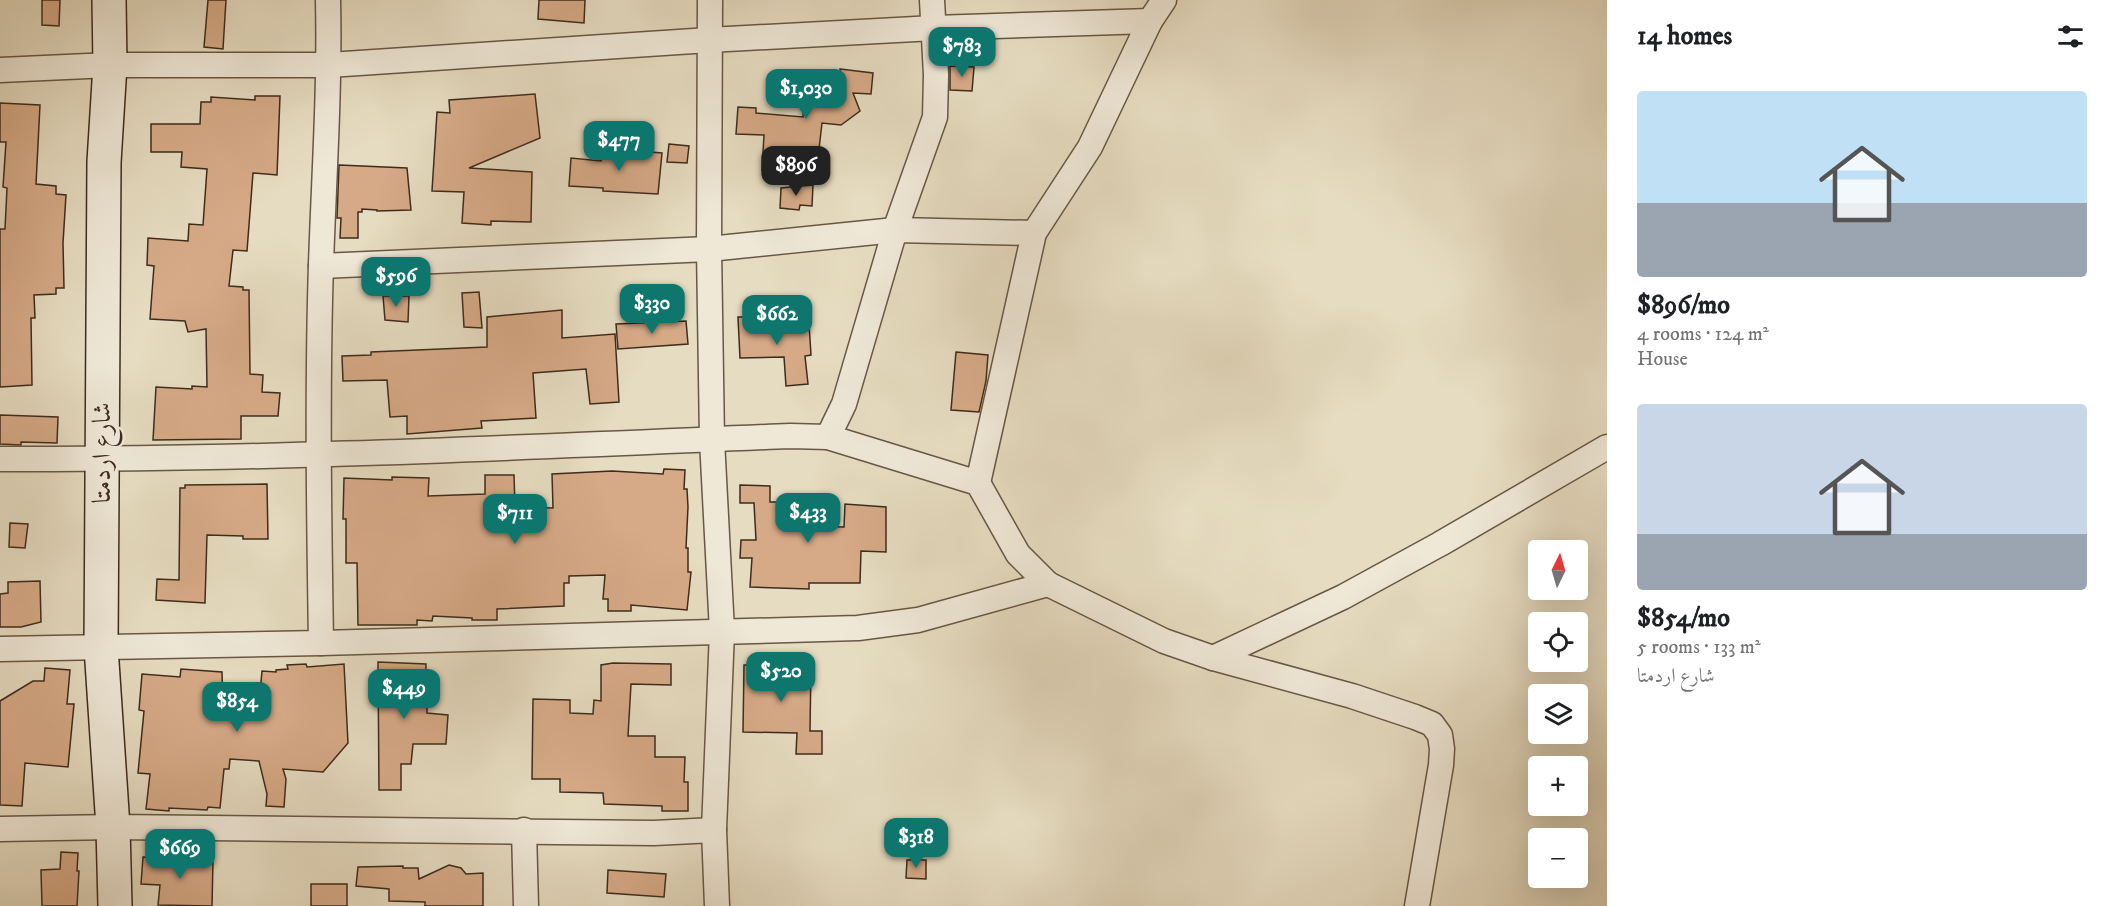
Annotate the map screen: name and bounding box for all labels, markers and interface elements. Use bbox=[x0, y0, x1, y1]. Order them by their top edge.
text: 14 homes bbox=[1637, 20, 1732, 53]
icon: filters bbox=[2054, 20, 2087, 53]
pin: $783 bbox=[926, 27, 998, 78]
text: $783 bbox=[943, 34, 981, 59]
pin: $1,030 bbox=[757, 69, 855, 120]
text: $1,030 bbox=[780, 76, 832, 101]
pin: $477 bbox=[583, 121, 655, 172]
text: $477 bbox=[598, 128, 640, 153]
icon: home bbox=[1808, 130, 1916, 238]
pin: $896 bbox=[760, 146, 832, 197]
text: $896 bbox=[775, 153, 817, 178]
pin: $596 bbox=[360, 257, 432, 308]
text: $596 bbox=[375, 264, 417, 289]
pin: $330 bbox=[616, 284, 688, 335]
text: $896/mo bbox=[1637, 289, 1730, 322]
text: $330 bbox=[634, 291, 670, 316]
pin: $662 bbox=[741, 295, 813, 346]
text: $662 bbox=[756, 302, 798, 327]
text: 4 rooms · 124 m² bbox=[1637, 322, 1769, 347]
text: House bbox=[1637, 347, 1688, 372]
street label: شارع اردمتا bbox=[86, 403, 123, 503]
icon: home bbox=[1808, 443, 1916, 551]
pin: $433 bbox=[772, 493, 844, 544]
pin: $711 bbox=[479, 494, 551, 545]
text: $433 bbox=[789, 500, 827, 525]
text: $711 bbox=[497, 501, 533, 526]
north arrow bbox=[1528, 540, 1588, 600]
map controls bbox=[1528, 540, 1588, 888]
text: $854/mo bbox=[1637, 602, 1730, 635]
button: locate bbox=[1528, 612, 1588, 672]
text: 5 rooms · 133 m² bbox=[1637, 635, 1761, 660]
pin: $520 bbox=[745, 652, 817, 703]
text: $520 bbox=[760, 659, 802, 684]
text: شارع اردمتا bbox=[1637, 664, 1715, 689]
pin: $449 bbox=[368, 669, 440, 720]
text: $449 bbox=[382, 676, 426, 701]
pin: $854 bbox=[201, 682, 273, 733]
button: layers bbox=[1528, 684, 1588, 744]
text: $854 bbox=[216, 689, 258, 714]
button: + bbox=[1528, 756, 1588, 816]
pin: $318 bbox=[880, 818, 952, 869]
text: $318 bbox=[898, 825, 934, 850]
button: − bbox=[1528, 828, 1588, 888]
pin: $669 bbox=[144, 829, 216, 880]
text: $669 bbox=[159, 836, 201, 861]

